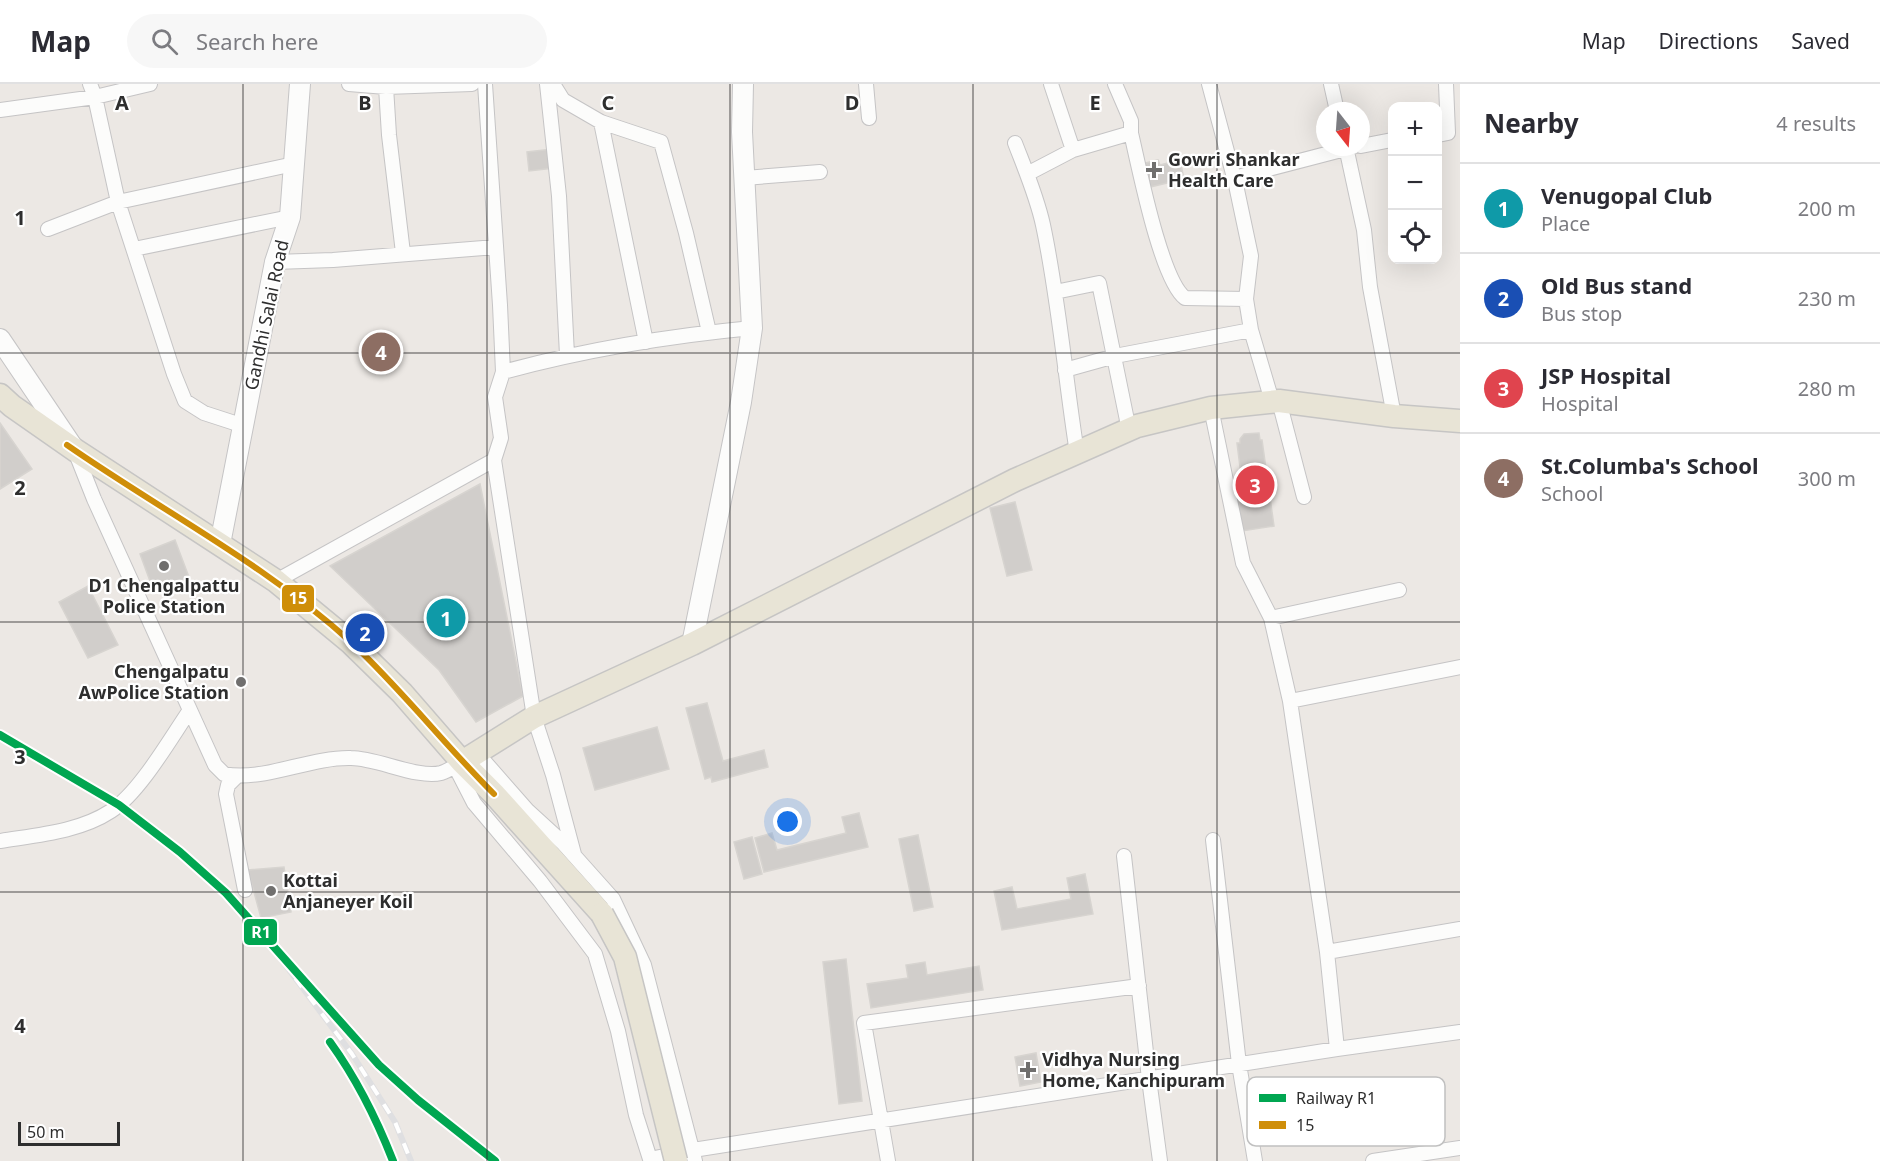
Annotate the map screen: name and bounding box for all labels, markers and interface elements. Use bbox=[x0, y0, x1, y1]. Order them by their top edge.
search box bbox=[127, 14, 547, 68]
text: Map bbox=[30, 22, 91, 60]
icon: search bbox=[148, 25, 181, 58]
text: Search here bbox=[196, 26, 318, 56]
text: Map bbox=[1582, 27, 1626, 55]
text: Directions bbox=[1659, 27, 1758, 55]
text: Saved bbox=[1791, 27, 1850, 55]
text: A bbox=[115, 89, 129, 116]
text: B bbox=[358, 89, 372, 116]
text: C bbox=[602, 89, 615, 116]
text: D bbox=[845, 89, 859, 116]
text: E bbox=[1089, 89, 1101, 116]
north arrow bbox=[1316, 102, 1370, 156]
map controls bbox=[1388, 102, 1442, 264]
button: + bbox=[1388, 102, 1442, 156]
text: Nearby bbox=[1484, 105, 1579, 141]
text: 4 results bbox=[1776, 110, 1856, 137]
place label: Gowri Shankar Health Care bbox=[1168, 147, 1300, 192]
button: − bbox=[1388, 156, 1442, 210]
marker: Gowri Shankar Health Care bbox=[1145, 161, 1163, 179]
text: Venugopal Club bbox=[1541, 180, 1713, 210]
text: 1 bbox=[1498, 195, 1509, 222]
text: 200 m bbox=[1798, 195, 1856, 222]
text: 1 bbox=[14, 204, 26, 231]
button: locate bbox=[1388, 210, 1442, 264]
text: Place bbox=[1541, 210, 1590, 237]
street label: Gandhi Salai Road bbox=[238, 237, 294, 392]
text: Old Bus stand bbox=[1541, 270, 1692, 300]
text: 2 bbox=[1498, 285, 1509, 312]
text: 230 m bbox=[1798, 285, 1856, 312]
text: Bus stop bbox=[1541, 300, 1622, 327]
pin: 4 bbox=[362, 330, 400, 374]
text: JSP Hospital bbox=[1541, 360, 1671, 390]
text: 3 bbox=[1498, 375, 1509, 402]
text: 280 m bbox=[1798, 375, 1856, 402]
text: Hospital bbox=[1541, 390, 1619, 417]
text: St.Columba's School bbox=[1541, 450, 1759, 480]
pin: 3 bbox=[1236, 462, 1274, 508]
text: 4 bbox=[1498, 465, 1509, 492]
text: 300 m bbox=[1798, 465, 1856, 492]
text: 2 bbox=[14, 474, 26, 501]
text: School bbox=[1541, 480, 1603, 507]
marker: D1 Chengalpattu Police Station bbox=[157, 559, 171, 573]
place label: D1 Chengalpattu Police Station bbox=[89, 573, 239, 618]
line badge: 15 bbox=[281, 584, 315, 613]
text: 15 bbox=[289, 587, 307, 609]
pin: 1 bbox=[426, 596, 466, 640]
pin: 2 bbox=[346, 610, 385, 656]
place label: Chengalpatu AwPolice Station bbox=[79, 659, 229, 704]
marker: Chengalpatu AwPolice Station bbox=[234, 675, 248, 689]
text: 3 bbox=[14, 743, 26, 770]
your location bbox=[773, 807, 802, 836]
place label: Kottai Anjaneyer Koil bbox=[283, 868, 413, 913]
marker: Kottai Anjaneyer Koil bbox=[264, 884, 278, 898]
line badge: R1 bbox=[243, 918, 278, 946]
text: R1 bbox=[251, 921, 271, 943]
text: 4 bbox=[14, 1012, 26, 1039]
place label: Vidhya Nursing Home, Kanchipuram bbox=[1042, 1047, 1225, 1092]
marker: Vidhya Nursing Home, Kanchipuram bbox=[1019, 1061, 1037, 1079]
legend bbox=[1247, 1077, 1445, 1146]
text: Railway R1 bbox=[1296, 1087, 1376, 1109]
text: 15 bbox=[1296, 1114, 1314, 1136]
scale bar bbox=[18, 1119, 120, 1146]
text: 50 m bbox=[27, 1121, 64, 1143]

